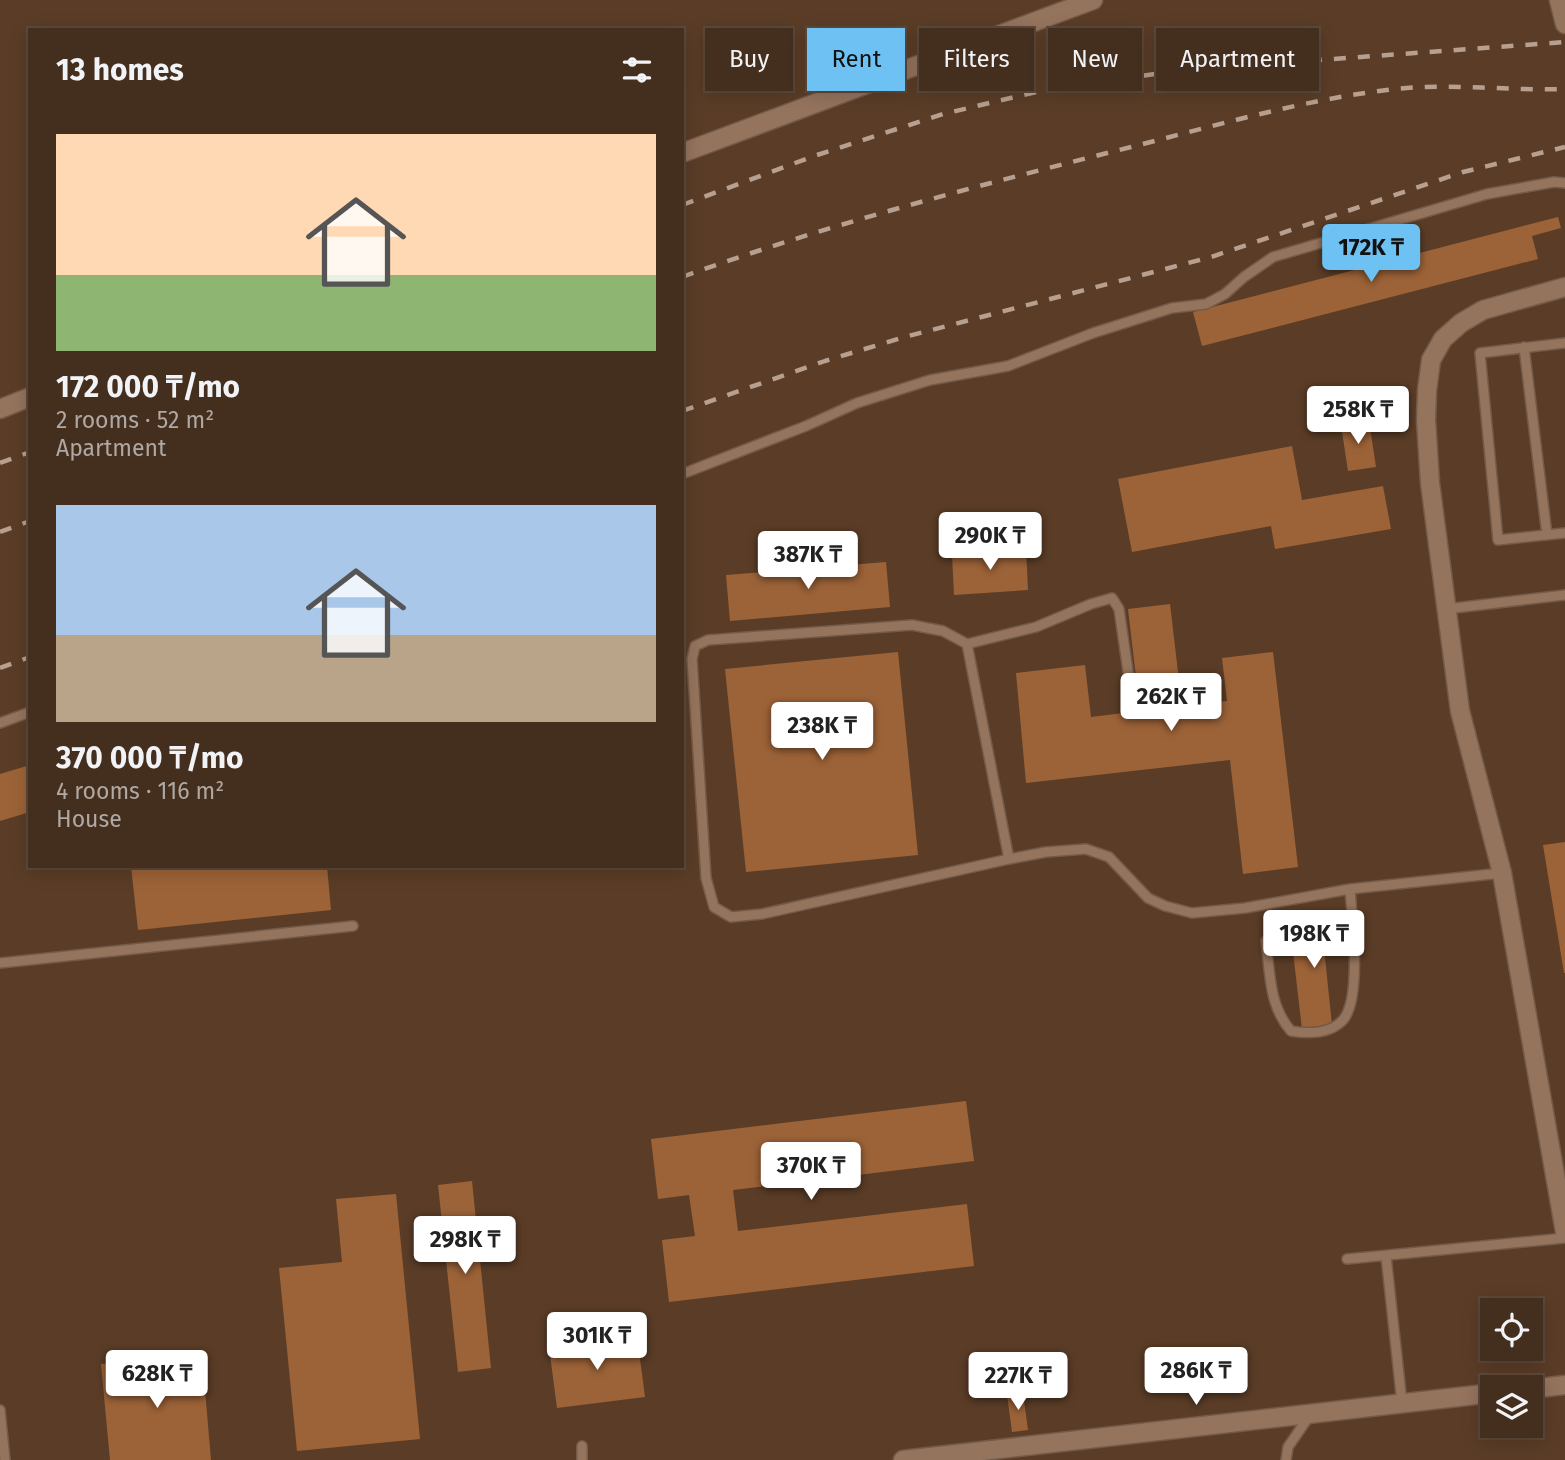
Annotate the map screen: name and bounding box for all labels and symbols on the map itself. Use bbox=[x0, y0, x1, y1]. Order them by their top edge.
pin: 172K ₸ bbox=[1314, 224, 1428, 284]
pin: 258K ₸ bbox=[1301, 386, 1415, 446]
pin: 290K ₸ bbox=[933, 512, 1047, 572]
pin: 387K ₸ bbox=[751, 532, 865, 591]
pin: 262K ₸ bbox=[1114, 674, 1228, 733]
pin: 238K ₸ bbox=[765, 702, 879, 762]
pin: 198K ₸ bbox=[1257, 911, 1371, 970]
pin: 370K ₸ bbox=[754, 1142, 868, 1202]
pin: 298K ₸ bbox=[408, 1216, 522, 1276]
pin: 301K ₸ bbox=[540, 1312, 654, 1372]
pin: 286K ₸ bbox=[1139, 1348, 1253, 1407]
pin: 628K ₸ bbox=[100, 1350, 214, 1410]
pin: 227K ₸ bbox=[961, 1352, 1075, 1412]

